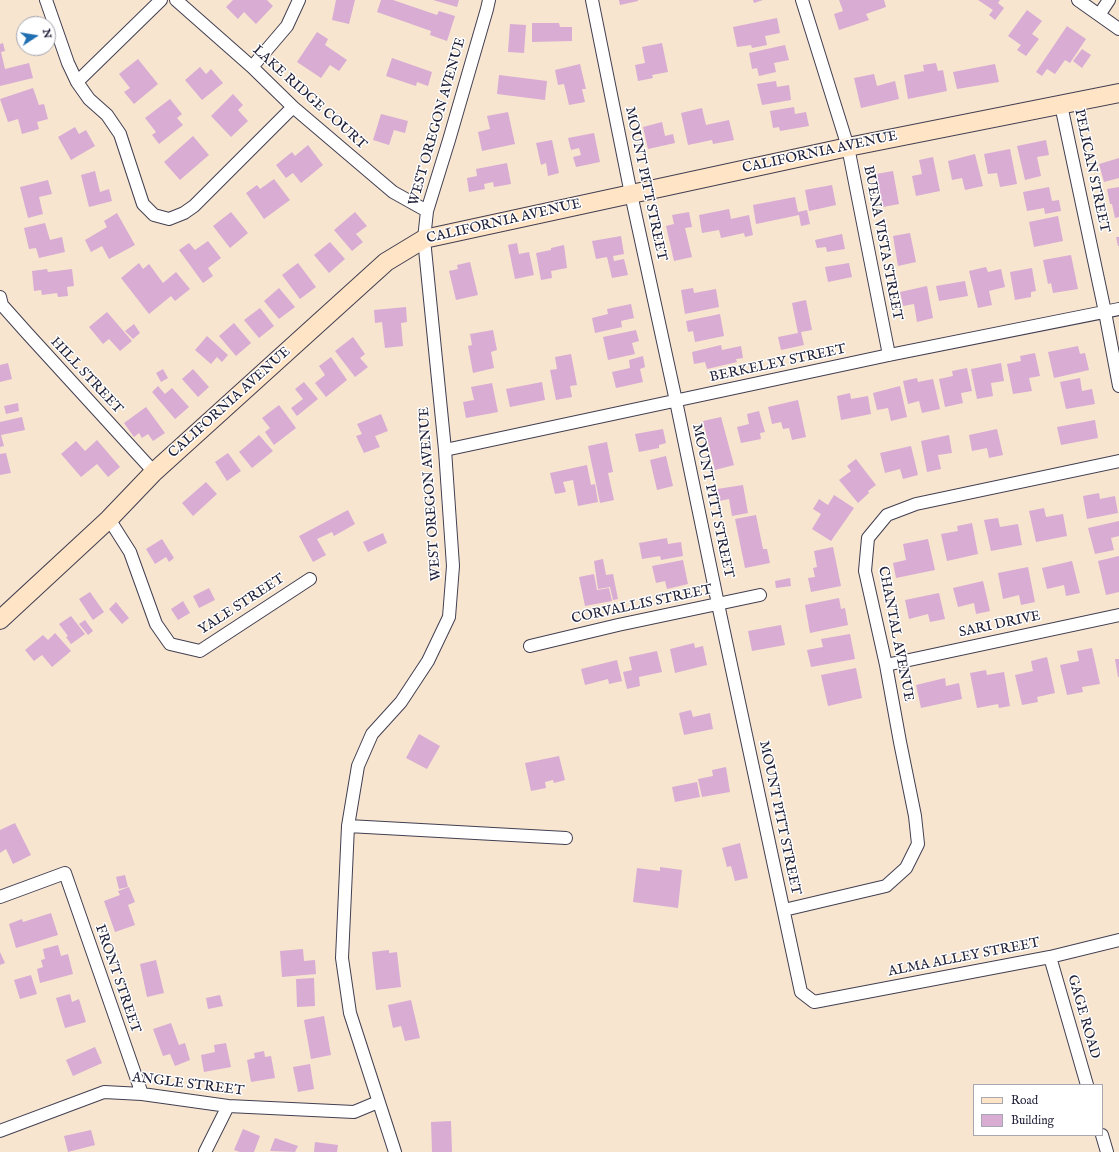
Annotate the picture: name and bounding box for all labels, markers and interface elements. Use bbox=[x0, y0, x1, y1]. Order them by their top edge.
north arrow bbox=[16, 16, 56, 56]
text: N bbox=[39, 28, 55, 40]
street label: WEST OREGON AVENUE bbox=[406, 36, 470, 208]
street label: LAKE RIDGE COURT bbox=[248, 42, 370, 154]
street label: MOUNT PITT STREET bbox=[620, 105, 670, 263]
street label: PELICAN STREET bbox=[1070, 108, 1112, 234]
street label: CALIFORNIA AVENUE bbox=[741, 128, 899, 178]
street label: BUENA VISTA STREET bbox=[859, 164, 905, 322]
street label: CALIFORNIA AVENUE bbox=[425, 196, 583, 248]
street label: HILL STREET bbox=[46, 334, 126, 418]
street label: BERKELEY STREET bbox=[708, 341, 848, 387]
street label: CALIFORNIA AVENUE bbox=[166, 344, 294, 462]
street label: WEST OREGON AVENUE bbox=[417, 406, 445, 582]
street label: MOUNT PITT STREET bbox=[687, 422, 737, 580]
street label: CHANTAL AVENUE bbox=[874, 565, 916, 703]
street label: YALE STREET bbox=[196, 571, 288, 639]
street label: CORVALLIS STREET bbox=[570, 582, 714, 628]
street label: SARI DRIVE bbox=[958, 608, 1042, 642]
street label: MOUNT PITT STREET bbox=[754, 739, 804, 897]
street label: FRONT STREET bbox=[91, 923, 143, 1035]
street label: ALMA ALLEY STREET bbox=[887, 935, 1041, 981]
street label: GAGE ROAD bbox=[1063, 973, 1103, 1061]
street label: ANGLE STREET bbox=[131, 1070, 245, 1100]
legend bbox=[973, 1084, 1103, 1136]
text: Road bbox=[1011, 1093, 1038, 1108]
text: Building bbox=[1011, 1113, 1054, 1128]

